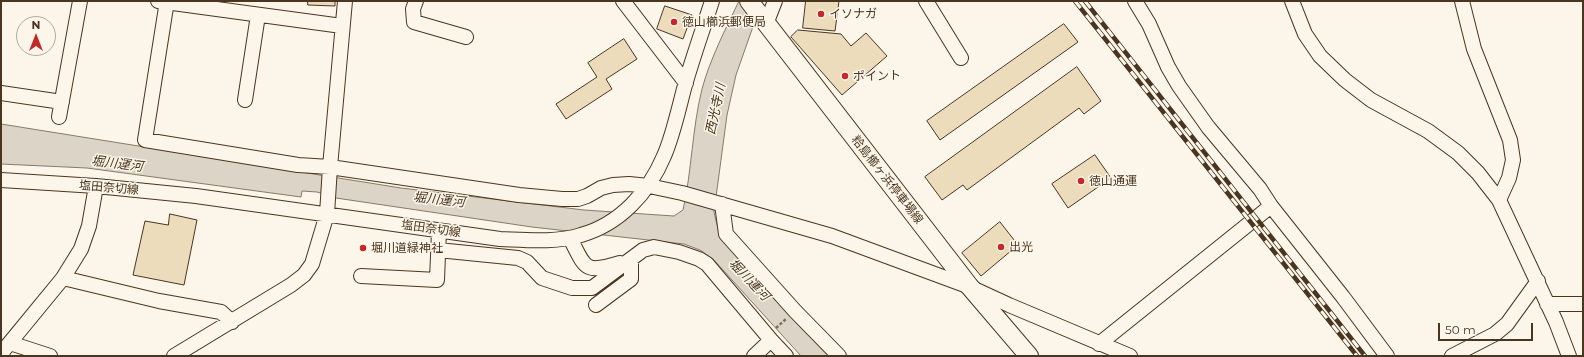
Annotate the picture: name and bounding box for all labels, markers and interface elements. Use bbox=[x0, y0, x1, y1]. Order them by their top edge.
place label: イソナガ bbox=[829, 7, 877, 21]
marker: イソナガ bbox=[816, 9, 826, 19]
place label: 徳山櫛浜郵便局 bbox=[682, 15, 766, 29]
north arrow bbox=[16, 16, 56, 56]
marker: 徳山櫛浜郵便局 bbox=[669, 17, 679, 27]
text: N bbox=[32, 18, 40, 32]
place label: ポイント bbox=[853, 69, 901, 83]
marker: ポイント bbox=[840, 71, 850, 81]
water label: 西光寺川 bbox=[703, 82, 729, 136]
street label: 粭島櫛ヶ浜停車場線 bbox=[848, 133, 926, 227]
water label: 堀川運河 bbox=[90, 153, 144, 175]
place label: 徳山通運 bbox=[1089, 174, 1137, 188]
marker: 徳山通運 bbox=[1076, 176, 1086, 186]
street label: 塩田奈切線 bbox=[78, 178, 140, 198]
water label: 堀川運河 bbox=[412, 190, 466, 210]
street label: 塩田奈切線 bbox=[400, 218, 462, 240]
place label: 出光 bbox=[1009, 240, 1033, 254]
place label: 堀川道緑神社 bbox=[371, 241, 443, 255]
marker: 出光 bbox=[996, 242, 1006, 252]
marker: 堀川道緑神社 bbox=[358, 243, 368, 253]
water label: 堀川運河 bbox=[725, 256, 773, 304]
scale bar bbox=[1440, 315, 1535, 341]
text: 50 m bbox=[1445, 322, 1476, 337]

